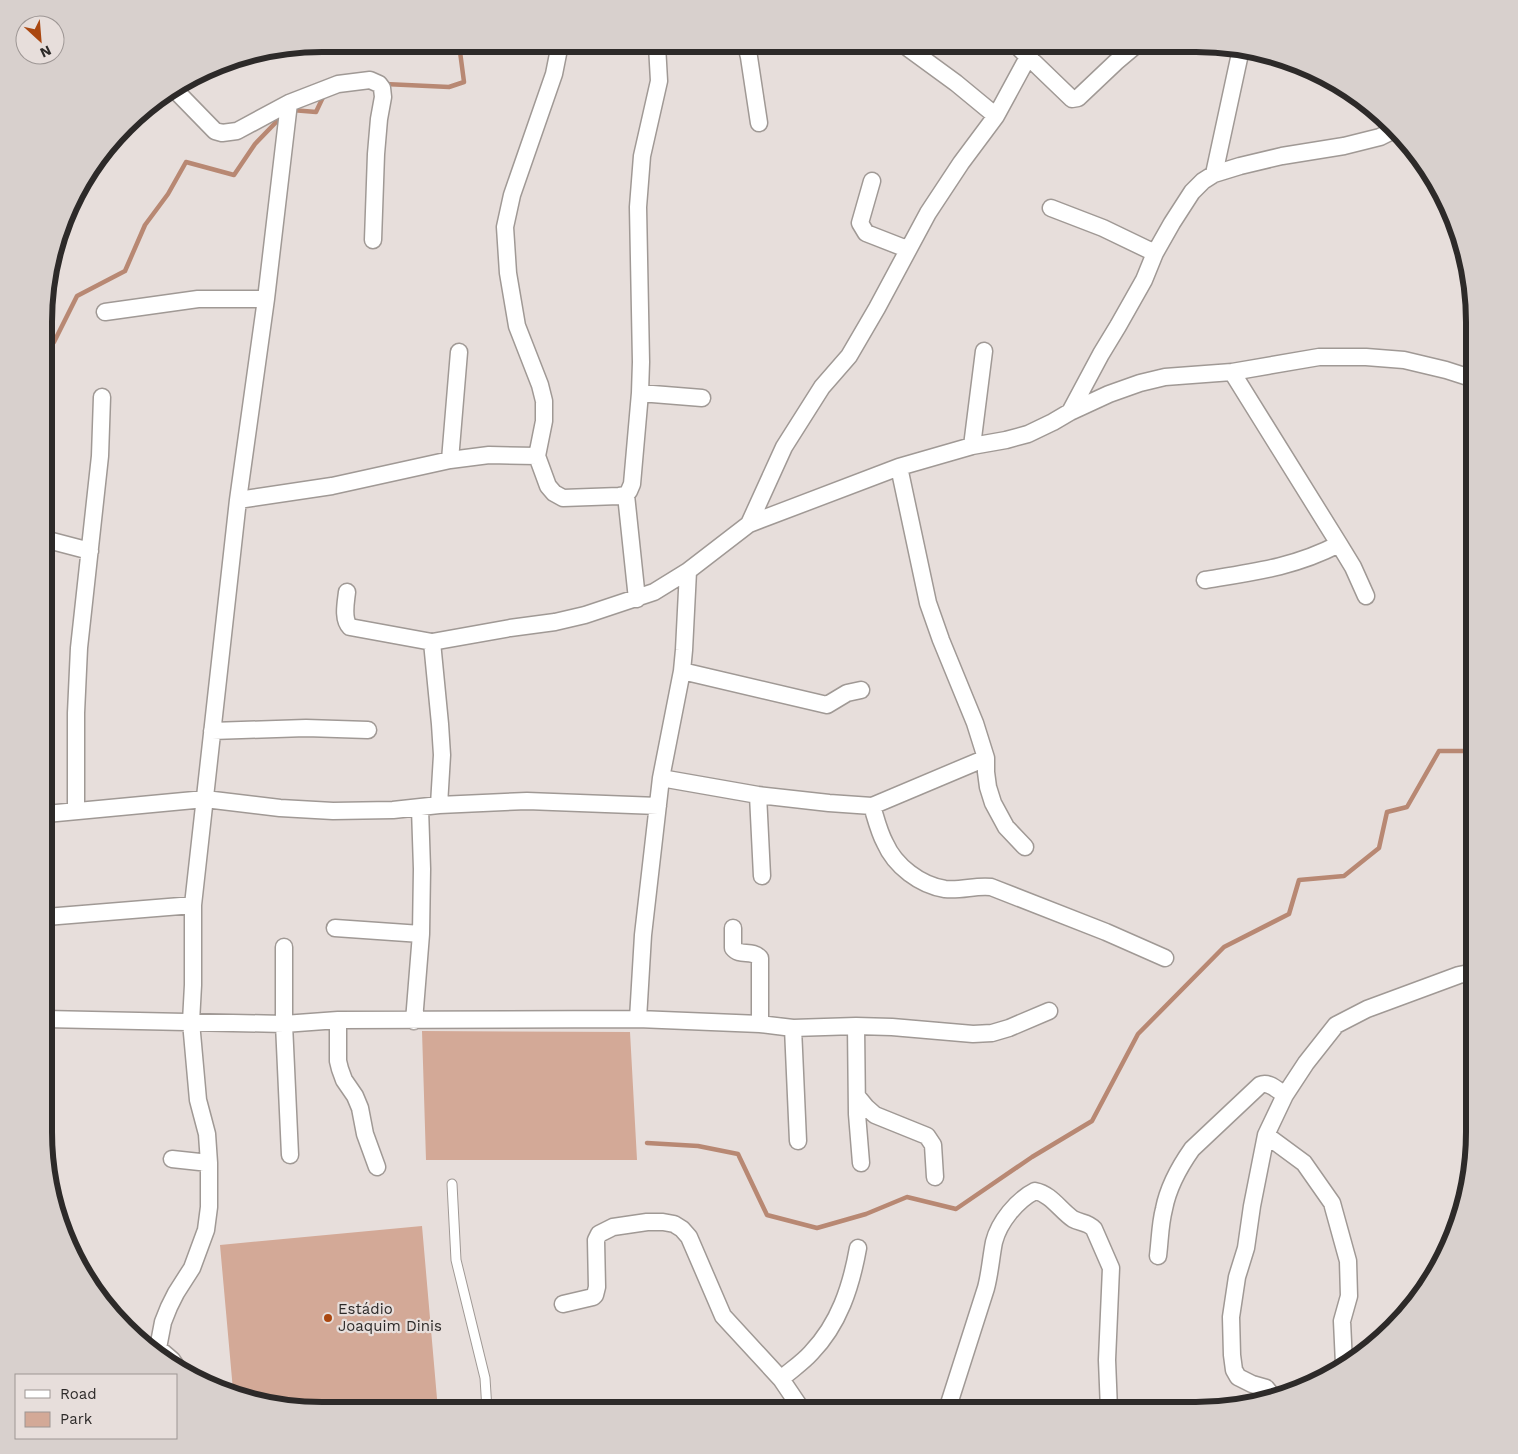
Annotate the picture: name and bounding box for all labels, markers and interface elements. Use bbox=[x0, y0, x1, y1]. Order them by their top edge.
north arrow bbox=[15, 15, 65, 65]
text: N bbox=[38, 42, 54, 61]
place label: Estádio Joaquim Dinis bbox=[338, 1300, 442, 1335]
marker: Estádio Joaquim Dinis bbox=[322, 1312, 334, 1324]
legend bbox=[15, 1374, 178, 1439]
text: Road bbox=[60, 1385, 97, 1403]
text: Park bbox=[60, 1410, 93, 1428]

